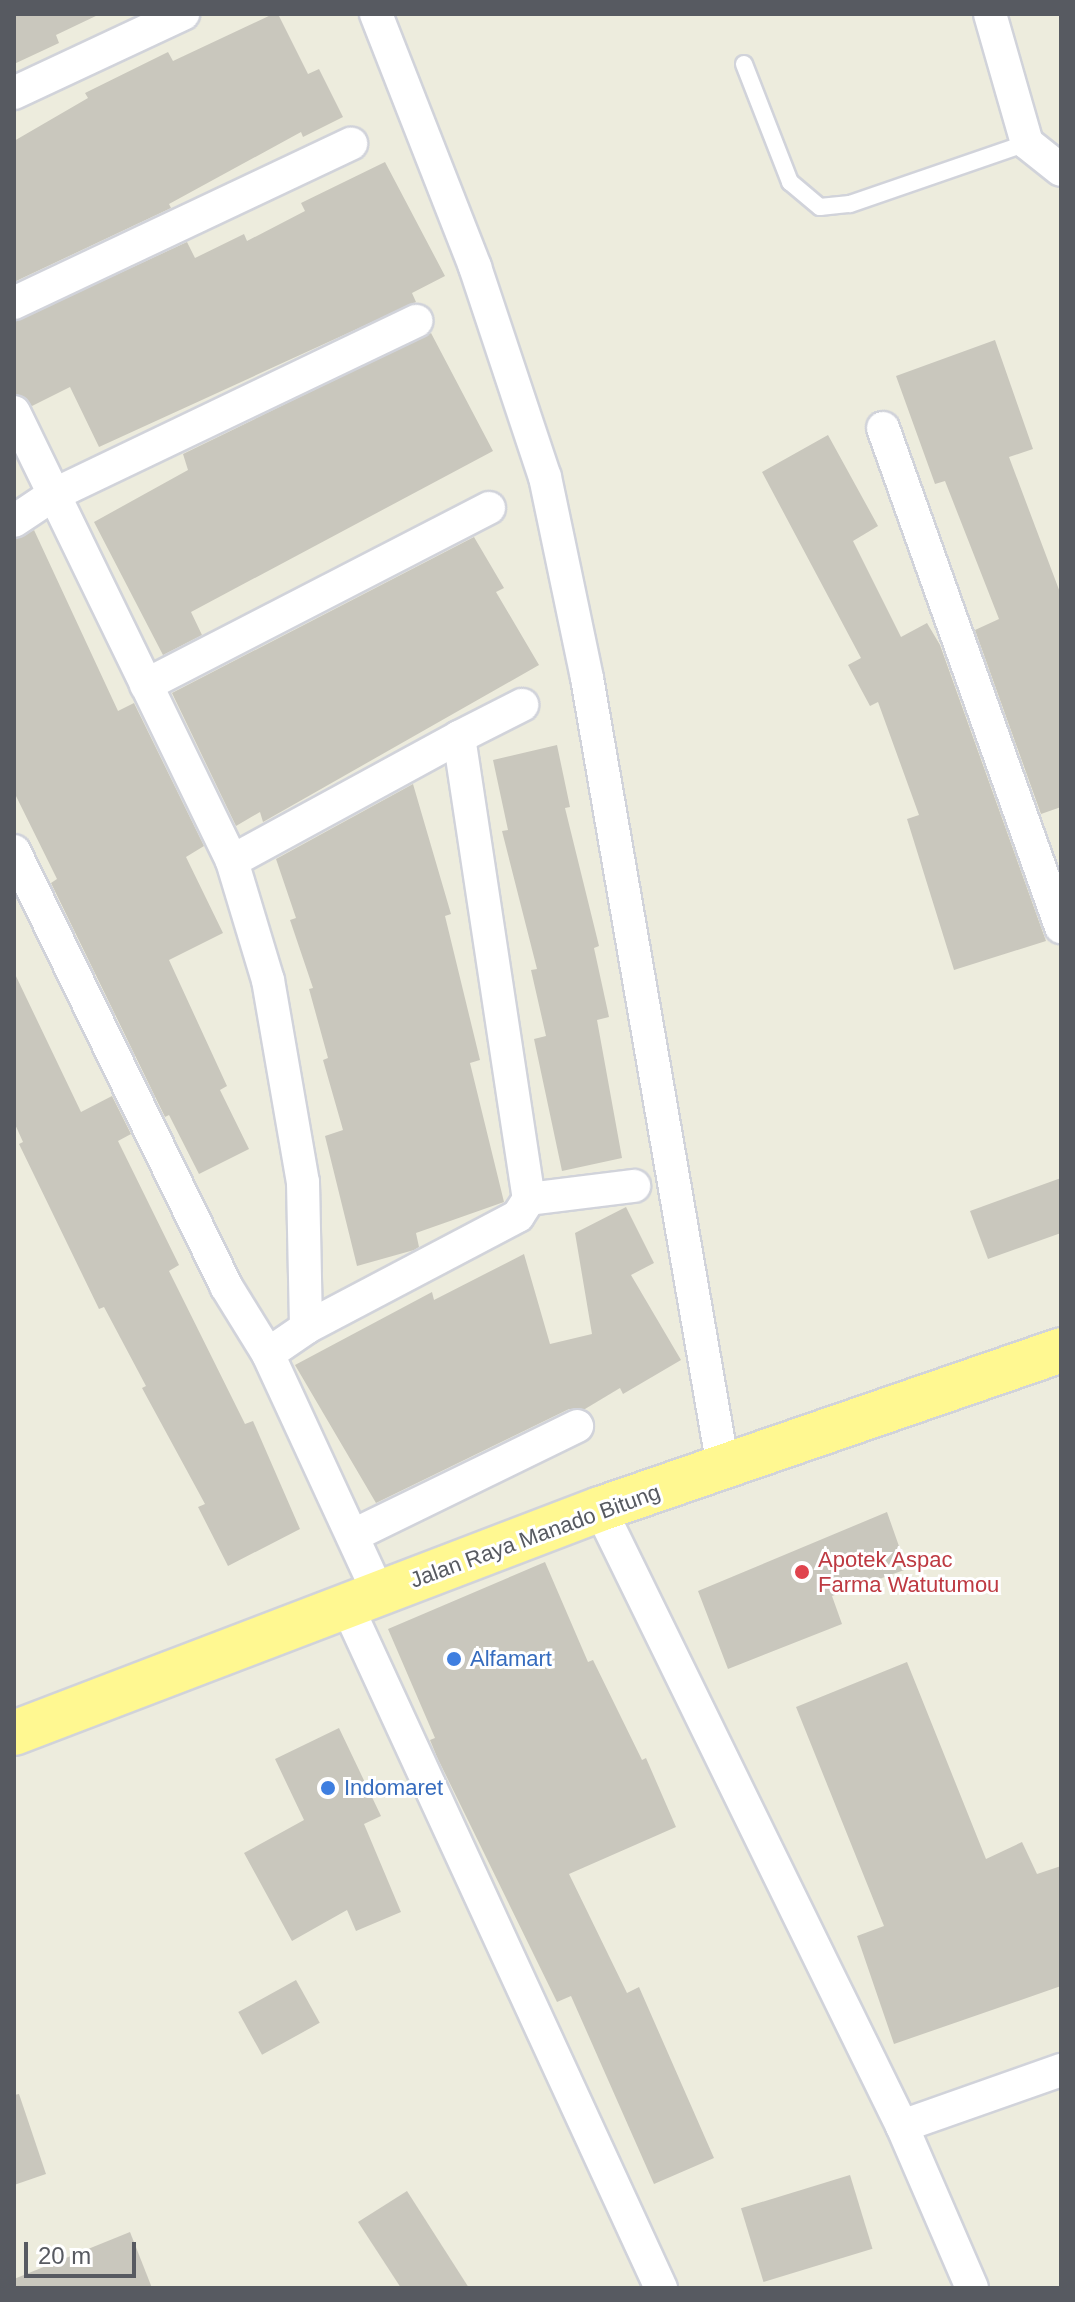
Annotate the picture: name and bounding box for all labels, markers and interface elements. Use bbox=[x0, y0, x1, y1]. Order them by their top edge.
street label: Jalan Raya Manado Bitung bbox=[406, 1478, 664, 1594]
place label: Apotek Aspac Farma Watutumou bbox=[818, 1546, 999, 1598]
marker: Apotek Aspac Farma Watutumou bbox=[793, 1563, 811, 1581]
place label: Alfamart bbox=[470, 1646, 552, 1672]
marker: Alfamart bbox=[445, 1650, 463, 1668]
place label: Indomaret bbox=[344, 1775, 443, 1801]
marker: Indomaret bbox=[319, 1779, 337, 1797]
scale bar bbox=[28, 2226, 140, 2276]
text: 20 m bbox=[38, 2242, 91, 2269]

